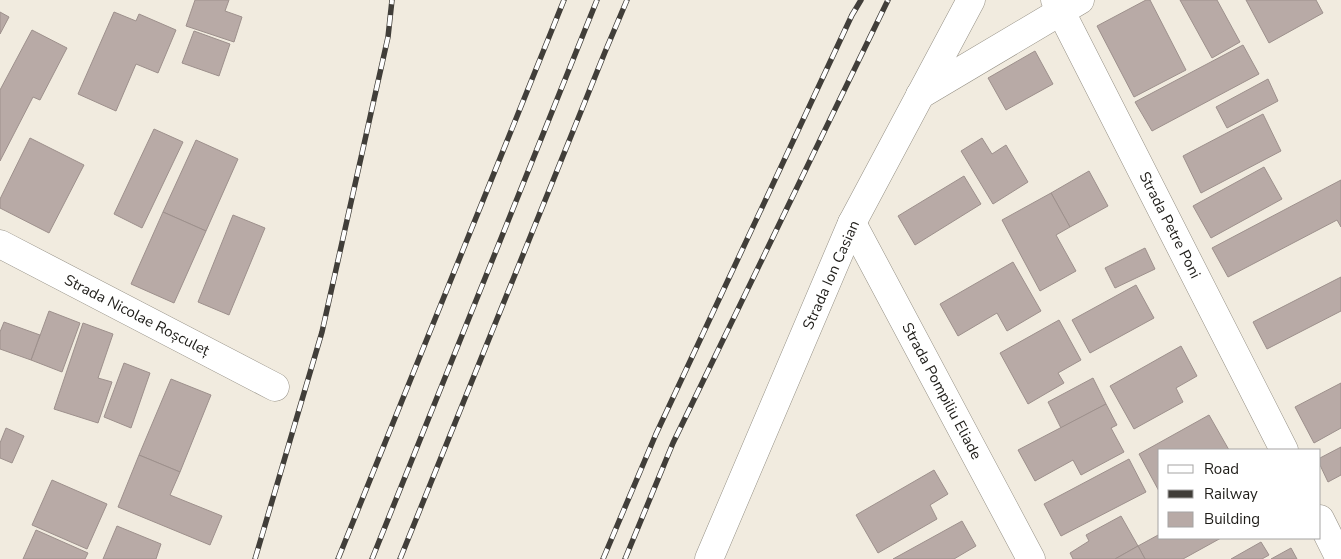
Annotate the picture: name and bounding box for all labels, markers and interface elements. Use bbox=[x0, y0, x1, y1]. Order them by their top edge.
street label: Strada Petre Poni bbox=[1134, 168, 1206, 282]
street label: Strada Ion Casian bbox=[798, 217, 864, 333]
street label: Strada Nicolae Roșculeț bbox=[61, 270, 214, 361]
street label: Strada Pompiliu Eliade bbox=[897, 319, 987, 463]
legend bbox=[1158, 449, 1321, 539]
text: Road bbox=[1204, 459, 1239, 479]
text: Railway bbox=[1204, 484, 1258, 504]
text: Building bbox=[1204, 509, 1260, 529]

